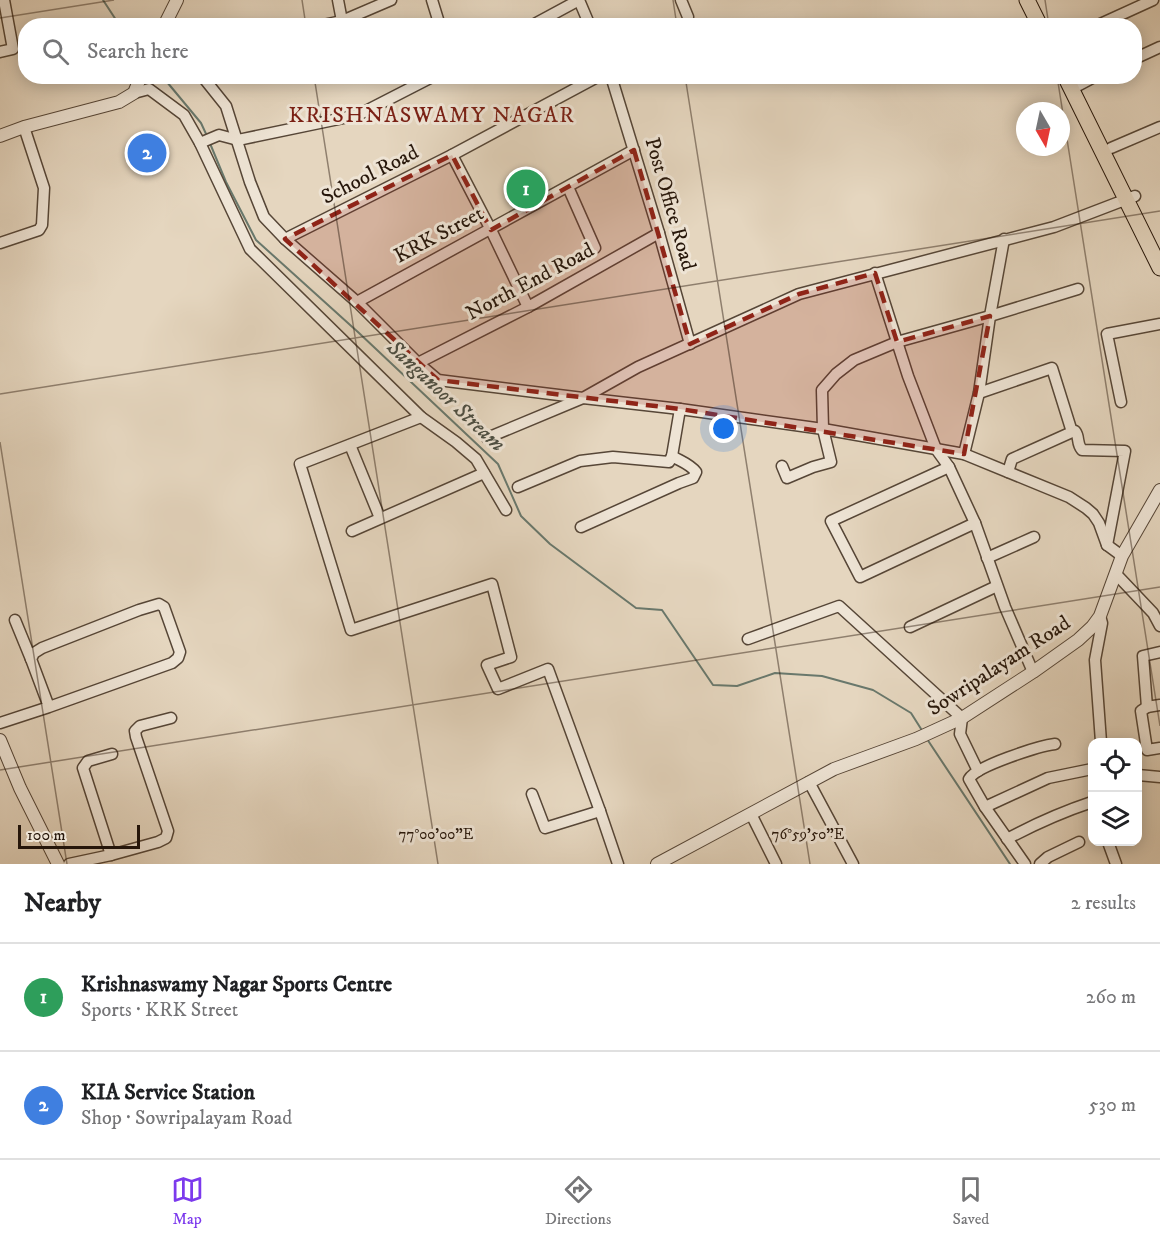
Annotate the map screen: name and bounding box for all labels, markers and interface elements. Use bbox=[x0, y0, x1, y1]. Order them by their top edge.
search box bbox=[18, 18, 1142, 84]
icon: search bbox=[39, 35, 72, 68]
text: Search here bbox=[87, 38, 189, 65]
district label: KRISHNASWAMY NAGAR bbox=[289, 102, 576, 129]
north arrow bbox=[1016, 102, 1070, 156]
pin: 2 bbox=[128, 130, 166, 176]
street label: Post Office Road bbox=[639, 134, 702, 274]
street label: School Road bbox=[317, 139, 423, 211]
pin: 1 bbox=[506, 166, 546, 212]
street label: KRK Street bbox=[390, 200, 488, 269]
street label: North End Road bbox=[462, 237, 599, 327]
water label: Sanganoor Stream bbox=[380, 334, 511, 458]
your location bbox=[709, 414, 738, 443]
street label: Sowripalayam Road bbox=[923, 610, 1076, 722]
map controls bbox=[1088, 738, 1142, 846]
button: locate bbox=[1088, 738, 1142, 792]
button: layers bbox=[1088, 792, 1142, 846]
scale bar bbox=[18, 822, 140, 850]
text: 100 m bbox=[27, 825, 66, 845]
text: 77°00'00"E bbox=[399, 825, 474, 844]
text: 76°59'50"E bbox=[772, 825, 845, 844]
text: Nearby bbox=[24, 887, 101, 920]
text: 2 results bbox=[1071, 891, 1136, 916]
text: Krishnaswamy Nagar Sports Centre bbox=[81, 971, 392, 998]
text: 1 bbox=[40, 985, 47, 1010]
text: 260 m bbox=[1086, 985, 1136, 1010]
text: Sports · KRK Street bbox=[81, 998, 238, 1023]
text: KIA Service Station bbox=[81, 1079, 255, 1106]
text: 2 bbox=[39, 1093, 48, 1118]
text: 530 m bbox=[1089, 1093, 1136, 1118]
text: Shop · Sowripalayam Road bbox=[81, 1106, 292, 1131]
tab: Map bbox=[171, 1173, 204, 1229]
tab: Directions bbox=[545, 1173, 611, 1229]
tab: Saved bbox=[953, 1173, 989, 1229]

